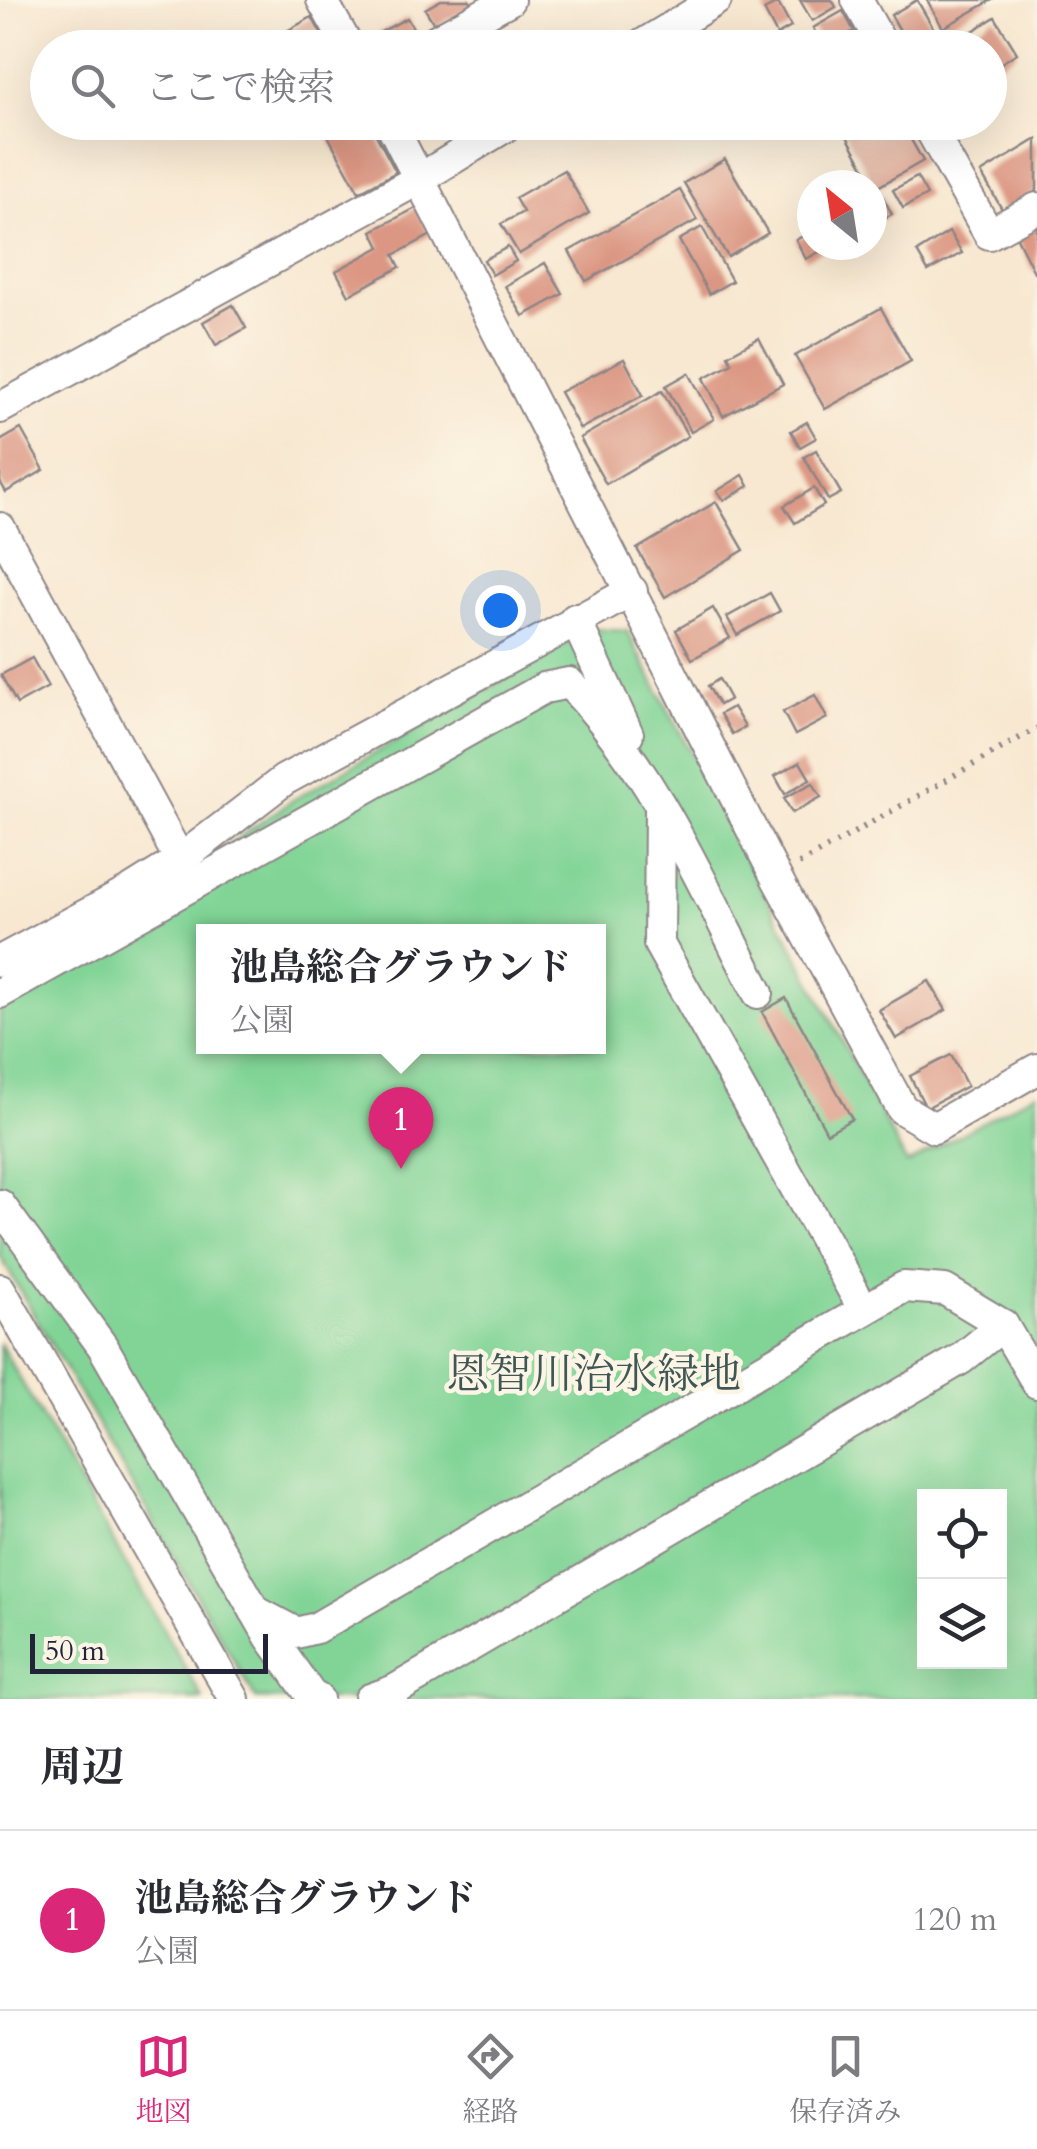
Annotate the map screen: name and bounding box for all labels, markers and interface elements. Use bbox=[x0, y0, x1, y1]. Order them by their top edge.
search box bbox=[30, 30, 1007, 140]
icon: search bbox=[65, 58, 120, 113]
text: ここで検索 bbox=[145, 62, 335, 114]
north arrow bbox=[797, 170, 887, 260]
your location bbox=[475, 585, 526, 636]
popup bbox=[196, 924, 606, 1054]
text: 池島総合グラウンド bbox=[230, 942, 572, 994]
text: 公園 bbox=[230, 999, 294, 1043]
pin: 1 bbox=[368, 1086, 434, 1169]
park label: 恩智川治水緑地 bbox=[447, 1346, 741, 1403]
map controls bbox=[917, 1489, 1007, 1669]
button: locate bbox=[917, 1489, 1007, 1579]
button: layers bbox=[917, 1579, 1007, 1669]
scale bar bbox=[30, 1629, 268, 1674]
text: 50 m bbox=[45, 1632, 105, 1670]
text: 周辺 bbox=[40, 1739, 124, 1796]
text: 池島総合グラウンド bbox=[135, 1873, 477, 1925]
text: 1 bbox=[64, 1898, 81, 1942]
text: 120 m bbox=[912, 1898, 997, 1942]
text: 公園 bbox=[135, 1930, 199, 1974]
tab: 地図 bbox=[135, 2029, 192, 2131]
tab: 経路 bbox=[462, 2029, 519, 2131]
tab: 保存済み bbox=[789, 2029, 902, 2131]

